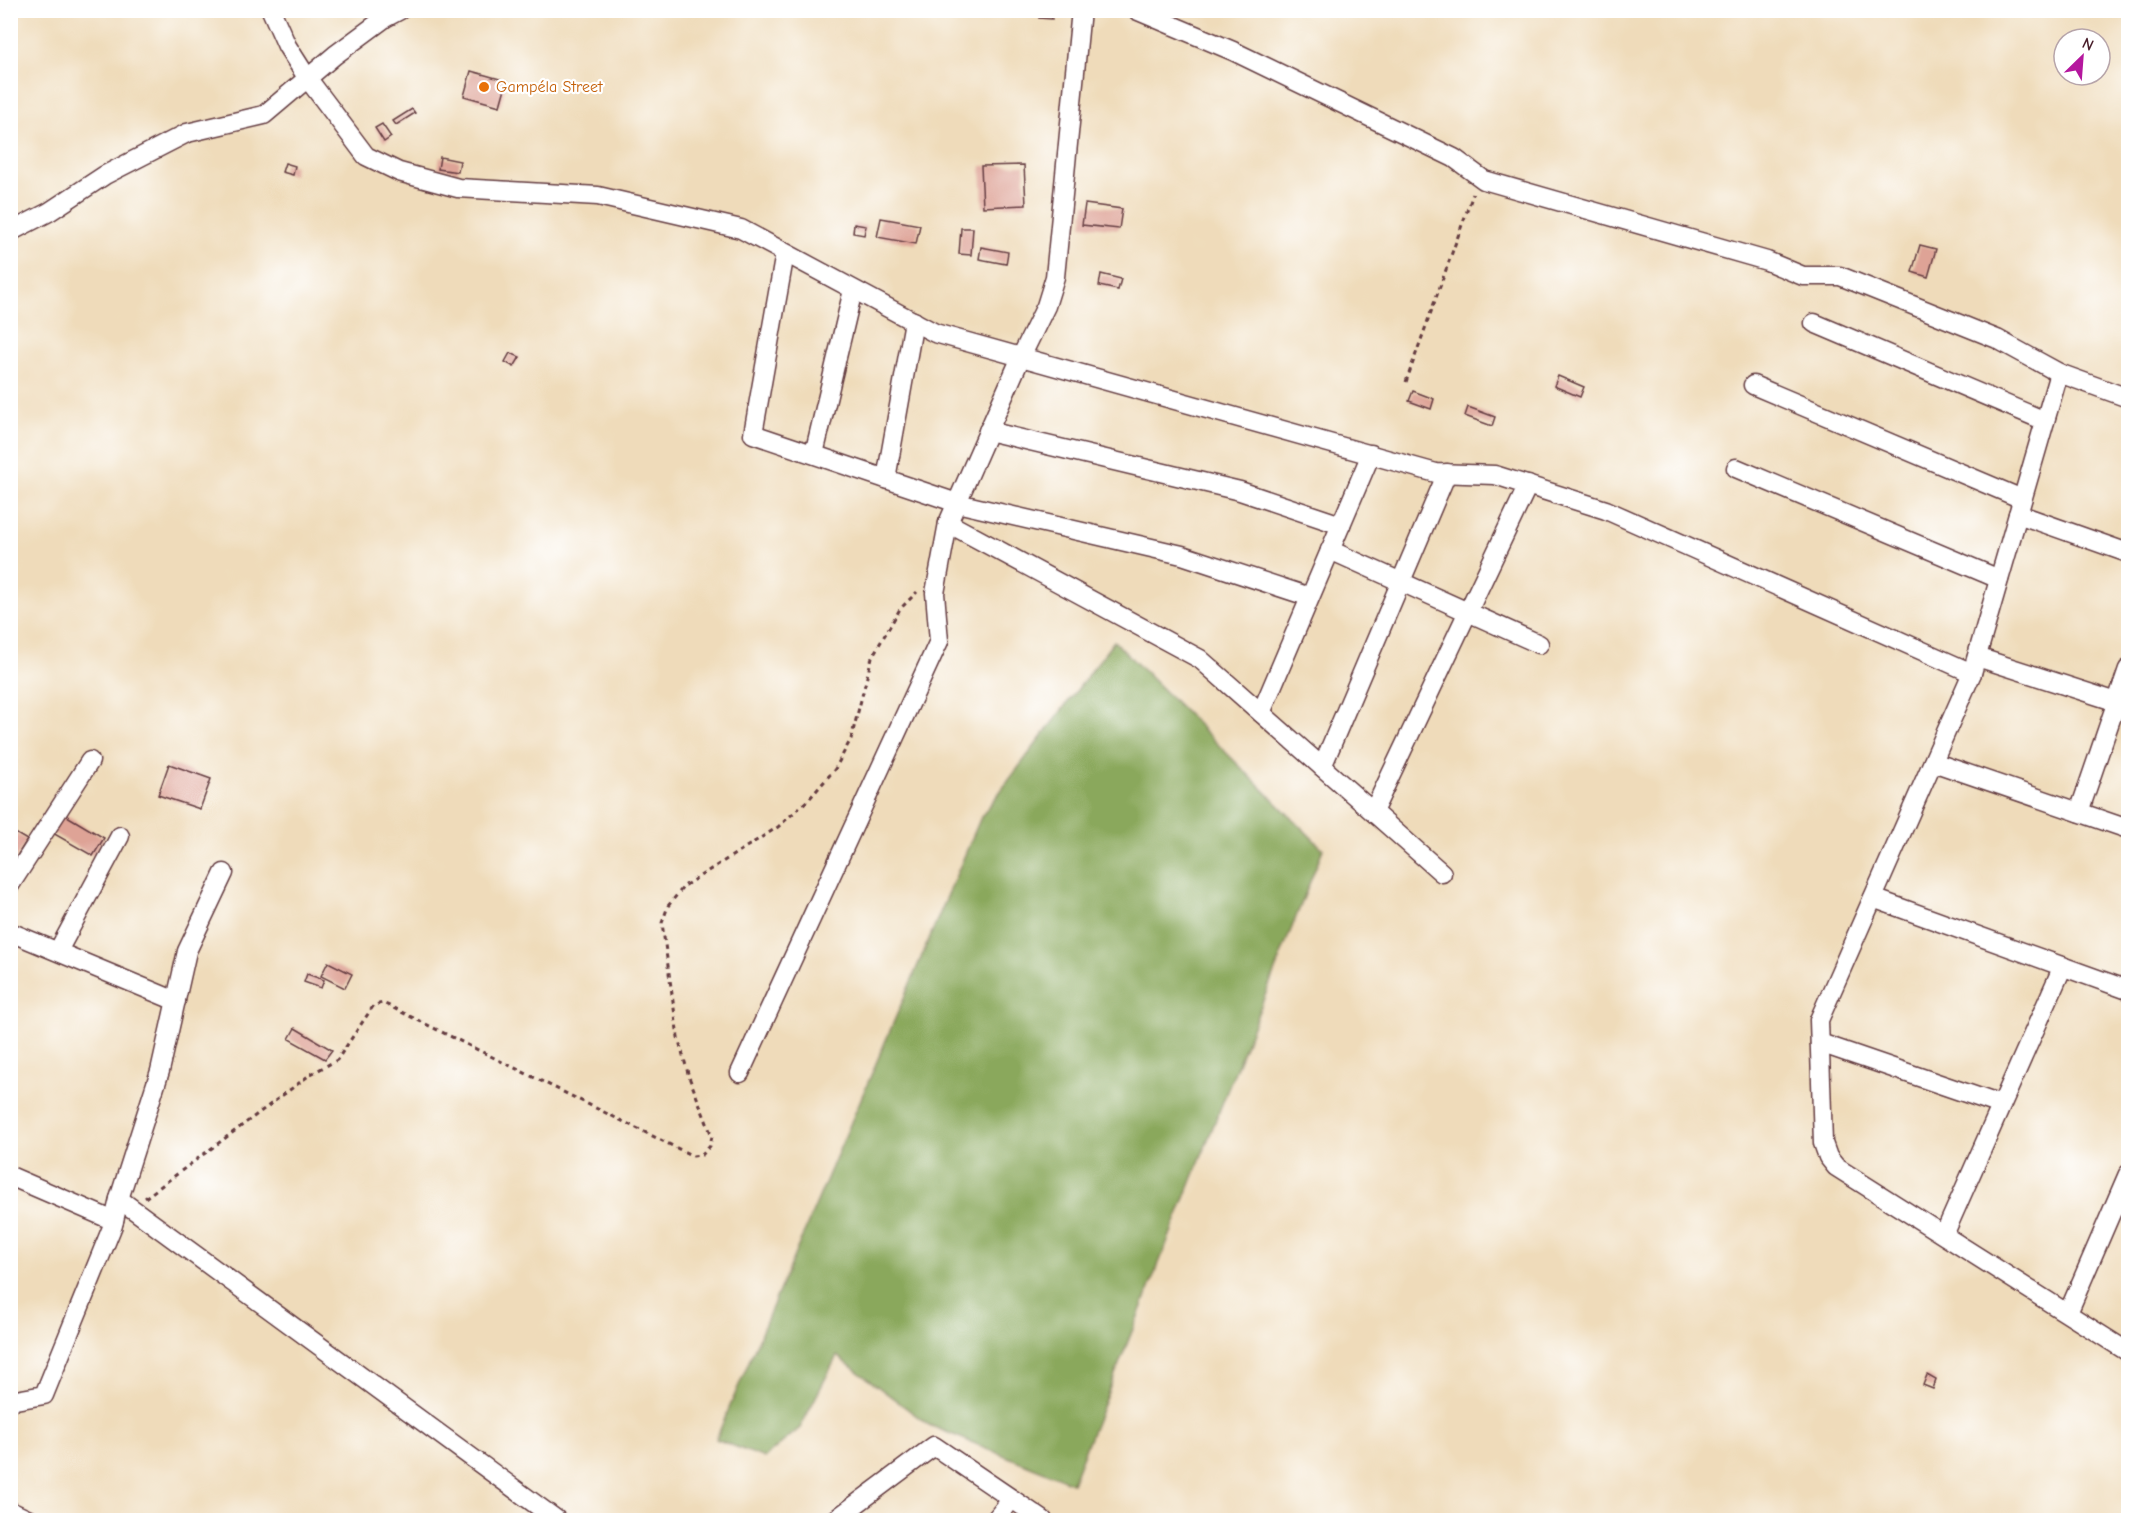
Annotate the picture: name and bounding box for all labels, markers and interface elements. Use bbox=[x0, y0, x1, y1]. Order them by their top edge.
north arrow bbox=[2052, 27, 2112, 87]
text: N bbox=[2079, 34, 2096, 55]
place label: Gampéla Street bbox=[496, 78, 603, 96]
marker: Gampéla Street bbox=[477, 80, 491, 94]

